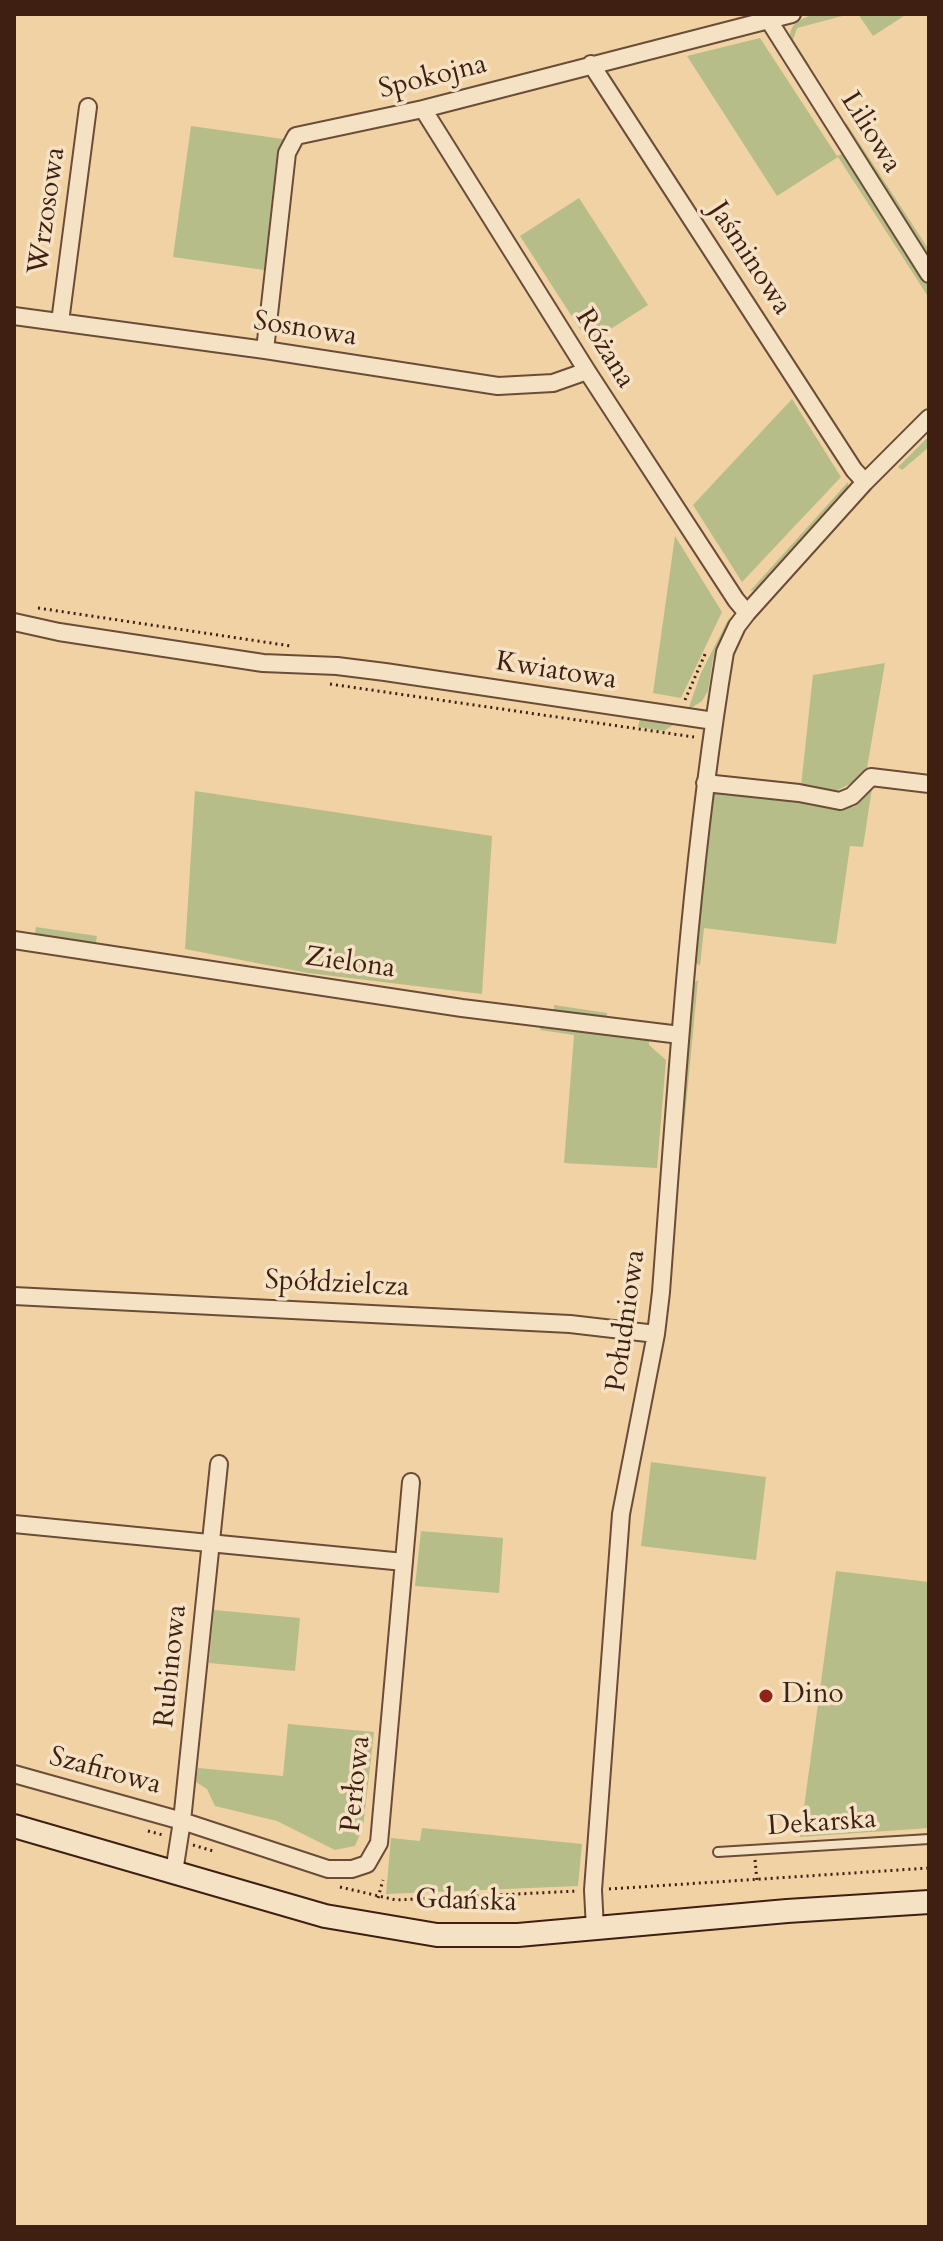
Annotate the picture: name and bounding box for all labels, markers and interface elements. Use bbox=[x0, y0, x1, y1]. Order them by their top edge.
street label: Spokojna bbox=[376, 48, 490, 108]
street label: Liliowa bbox=[832, 86, 908, 180]
street label: Wrzosowa bbox=[22, 145, 74, 277]
street label: Jaśminowa bbox=[700, 196, 798, 322]
street label: Różana bbox=[567, 303, 641, 395]
street label: Sosnowa bbox=[251, 305, 359, 355]
street label: Kwiatowa bbox=[493, 646, 619, 698]
street label: Zielona bbox=[303, 941, 397, 987]
street label: Południowa bbox=[600, 1248, 654, 1394]
street label: Spółdzielcza bbox=[264, 1264, 410, 1306]
street label: Rubinowa bbox=[149, 1603, 195, 1729]
place label: Dino bbox=[782, 1679, 844, 1713]
marker: Dino bbox=[757, 1687, 775, 1705]
street label: Perłowa bbox=[335, 1734, 379, 1834]
street label: Szafirowa bbox=[45, 1741, 165, 1803]
street label: Dekarska bbox=[766, 1803, 878, 1845]
street label: Gdańska bbox=[415, 1883, 517, 1921]

